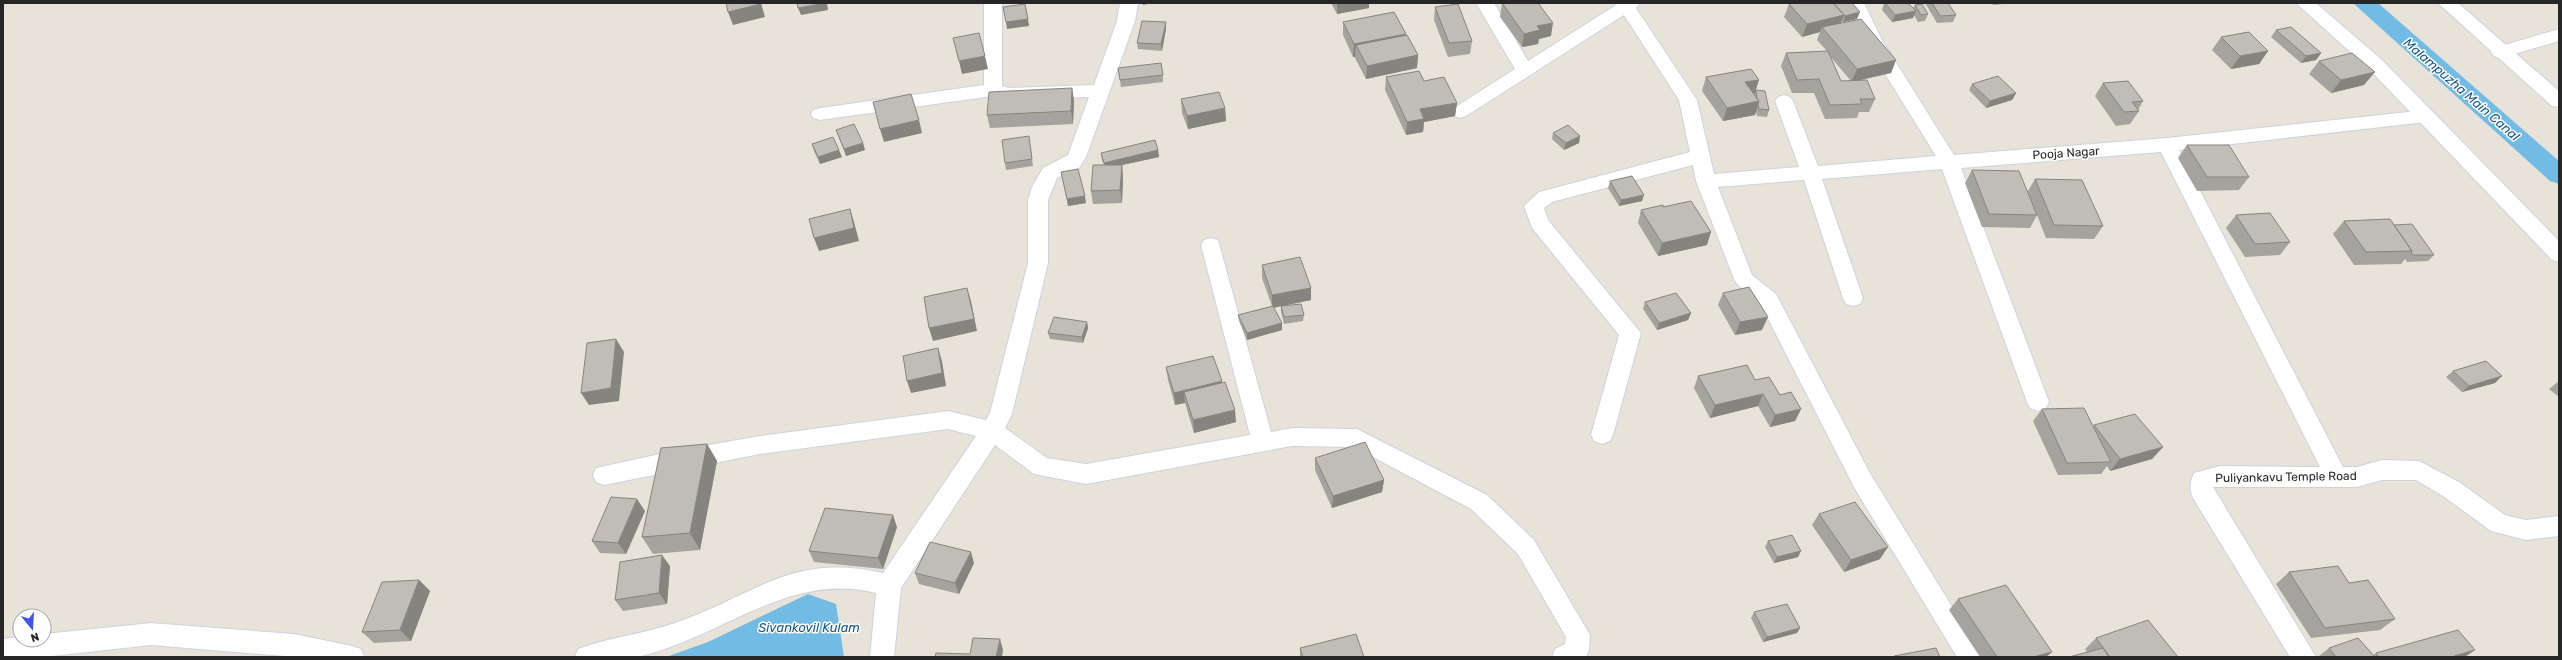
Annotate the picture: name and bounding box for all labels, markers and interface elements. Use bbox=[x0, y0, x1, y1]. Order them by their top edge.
water label: Malampuzha Main Canal bbox=[2401, 35, 2523, 144]
street label: Pooja Nagar bbox=[2032, 144, 2101, 162]
street label: Puliyankavu Temple Road bbox=[2215, 469, 2357, 485]
north arrow bbox=[12, 608, 52, 648]
water label: Sivankovil Kulam bbox=[758, 620, 860, 635]
text: N bbox=[29, 630, 41, 644]

